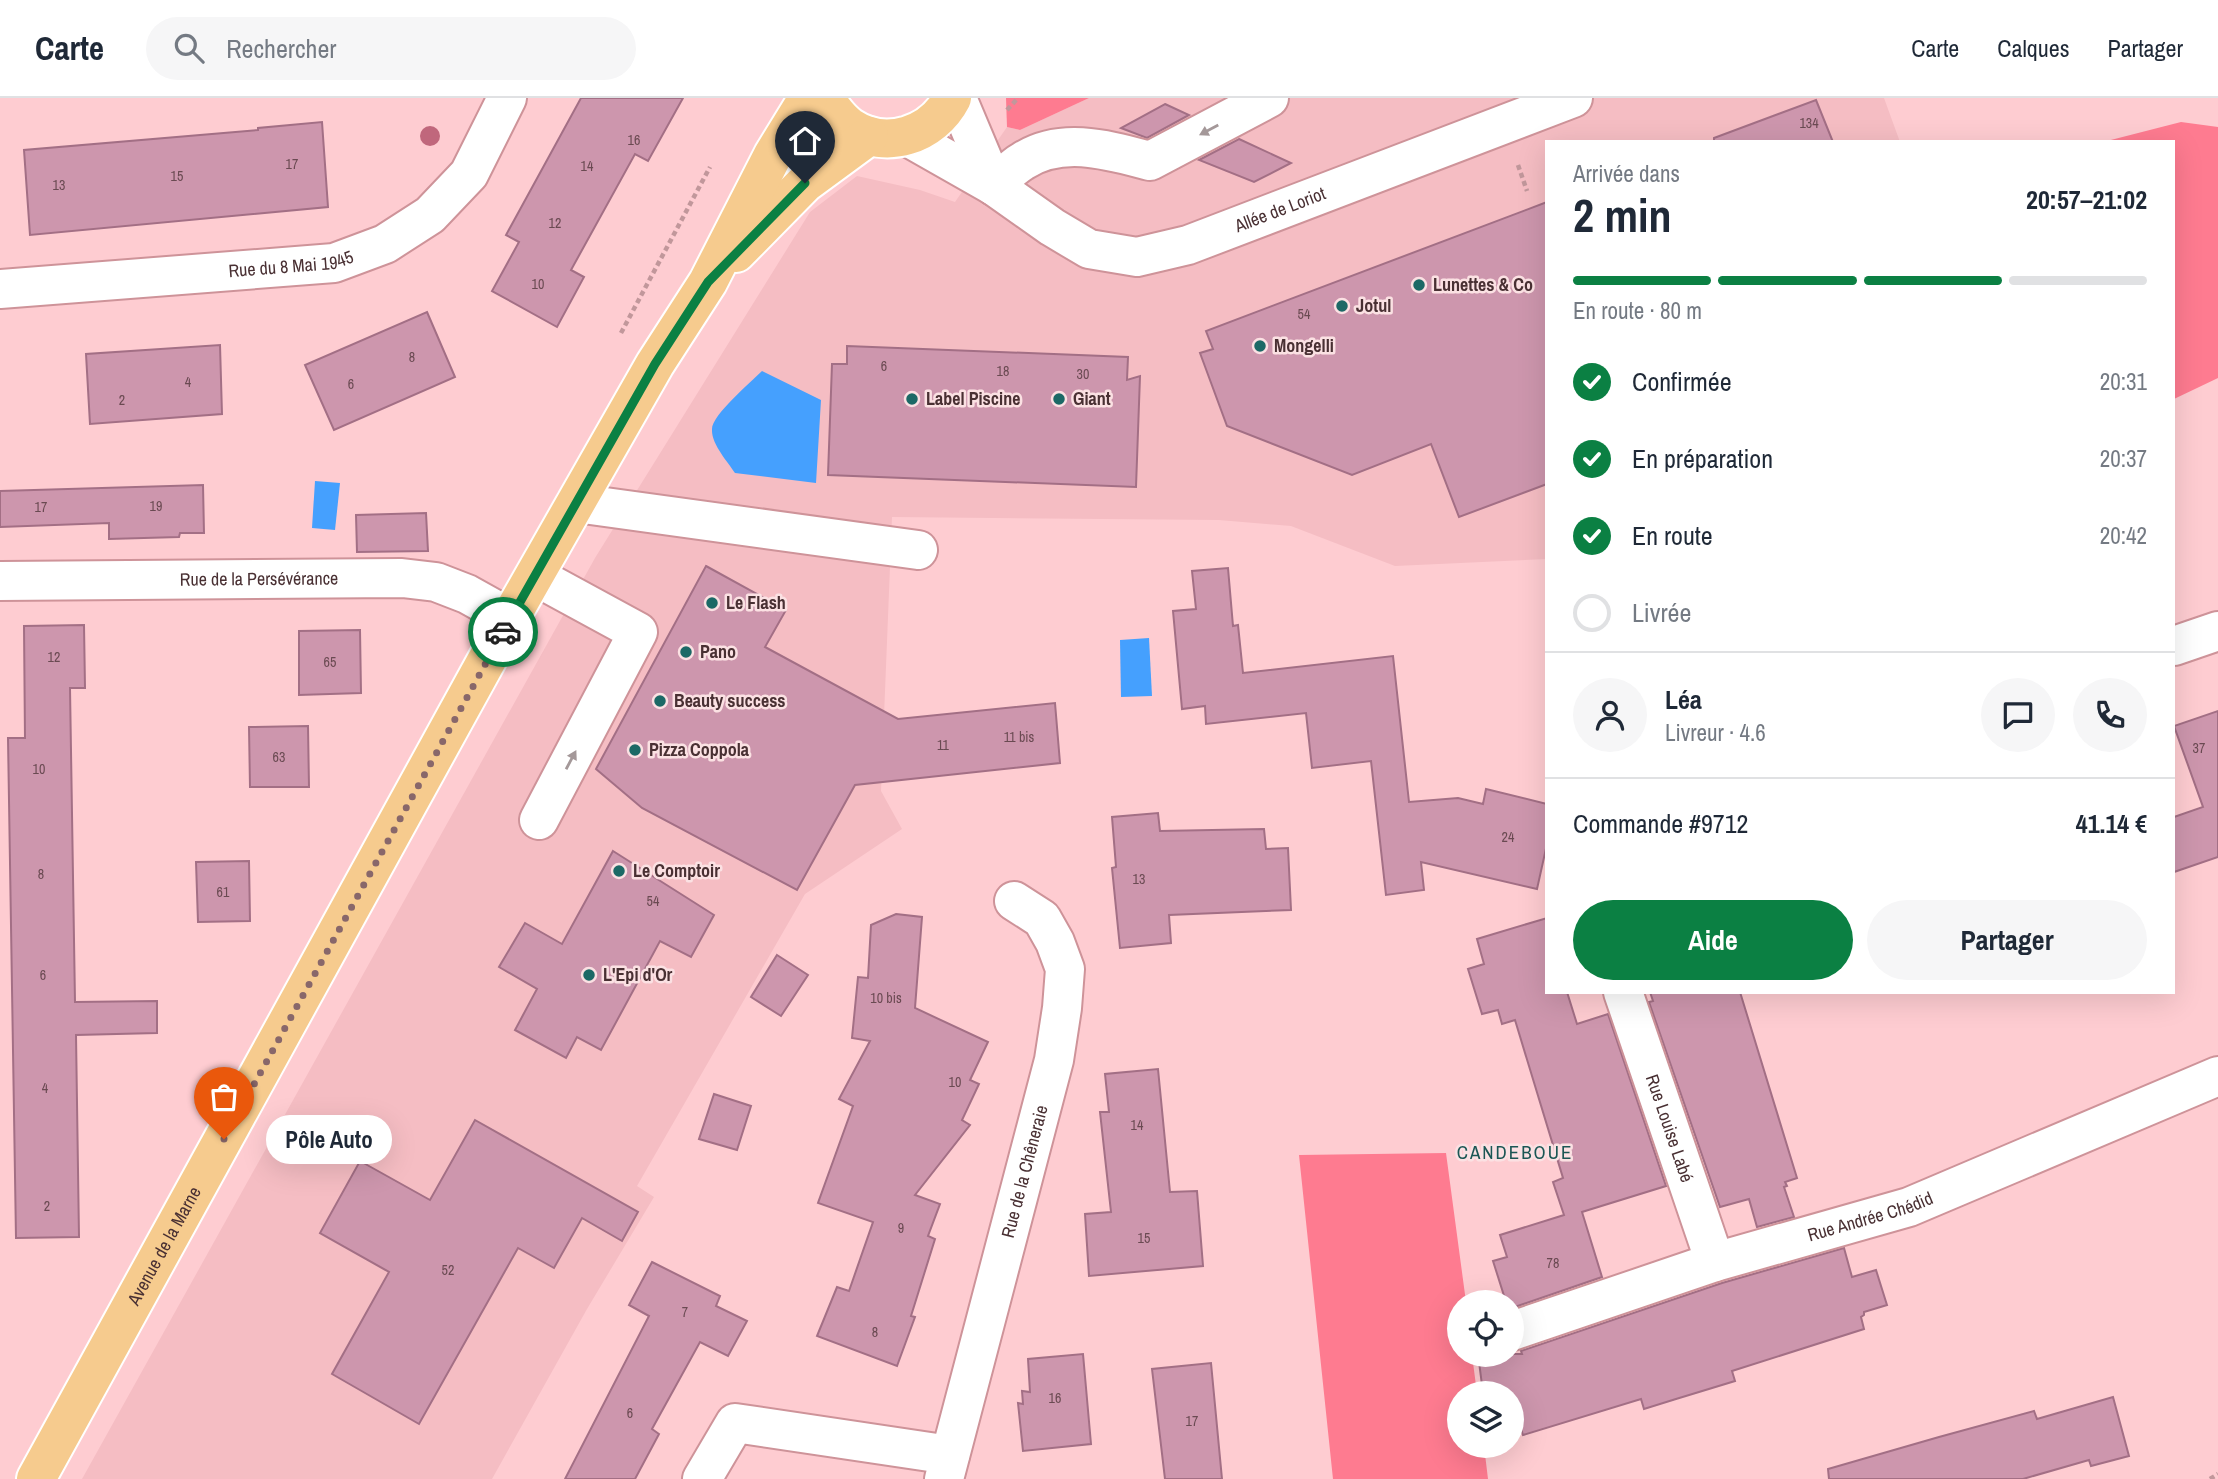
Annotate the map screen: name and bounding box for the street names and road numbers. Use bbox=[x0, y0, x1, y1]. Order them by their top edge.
street label: Allée de Loriot bbox=[1230, 181, 1329, 238]
street label: Rue du 8 Mai 1945 bbox=[227, 244, 357, 283]
street label: Rue de la Persévérance bbox=[180, 565, 338, 592]
street label: Rue Louise Labé bbox=[1640, 1071, 1700, 1185]
street label: Rue de la Chêneraie bbox=[995, 1102, 1054, 1240]
street label: Avenue de la Marne bbox=[121, 1182, 207, 1310]
street label: Rue Andrée Chédid bbox=[1804, 1185, 1937, 1247]

